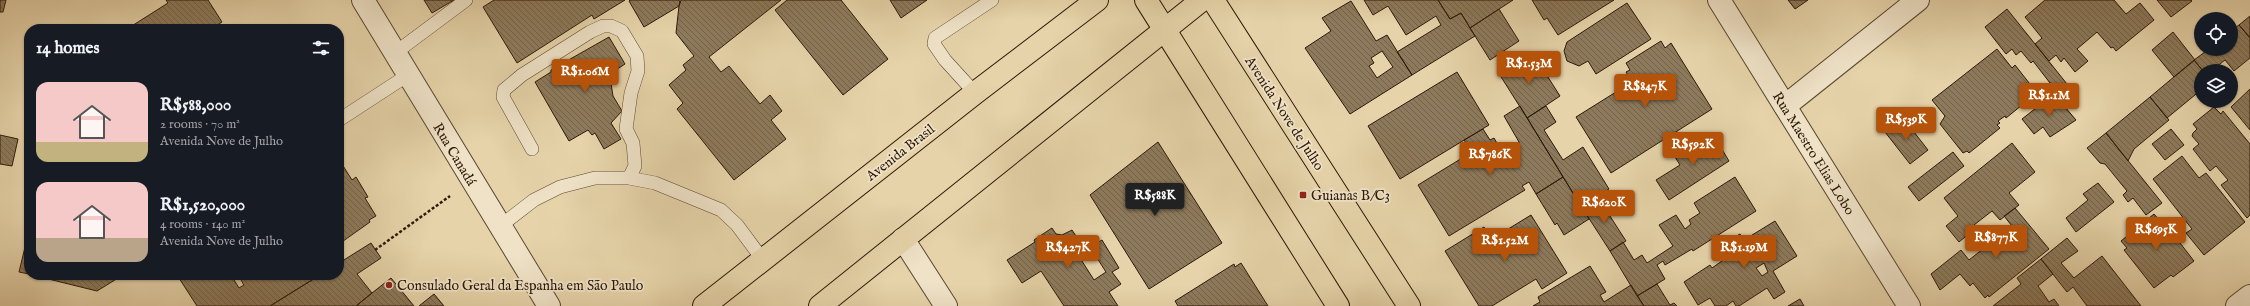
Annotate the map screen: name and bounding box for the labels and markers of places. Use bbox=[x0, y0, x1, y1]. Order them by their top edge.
pin: R$1.53M bbox=[1492, 51, 1566, 85]
pin: R$1.06M bbox=[548, 59, 622, 93]
pin: R$847K bbox=[1612, 74, 1678, 108]
pin: R$1.1M bbox=[2016, 83, 2082, 117]
pin: R$539K bbox=[1873, 107, 1939, 141]
pin: R$592K bbox=[1660, 132, 1726, 166]
pin: R$786K bbox=[1457, 142, 1523, 176]
pin: R$588K bbox=[1122, 183, 1188, 217]
place label: Guianas B/C3 bbox=[1311, 187, 1390, 205]
marker: Guianas B/C3 bbox=[1298, 190, 1308, 200]
pin: R$620K bbox=[1571, 190, 1637, 224]
pin: R$695K bbox=[2123, 217, 2189, 251]
pin: R$877K bbox=[1963, 225, 2029, 259]
pin: R$1.52M bbox=[1468, 228, 1542, 262]
pin: R$427K bbox=[1035, 235, 1101, 269]
pin: R$1.19M bbox=[1707, 235, 1781, 269]
place label: Consulado Geral da Espanha em São Paulo bbox=[397, 277, 644, 295]
marker: Consulado Geral da Espanha em São Paulo bbox=[384, 280, 394, 290]

